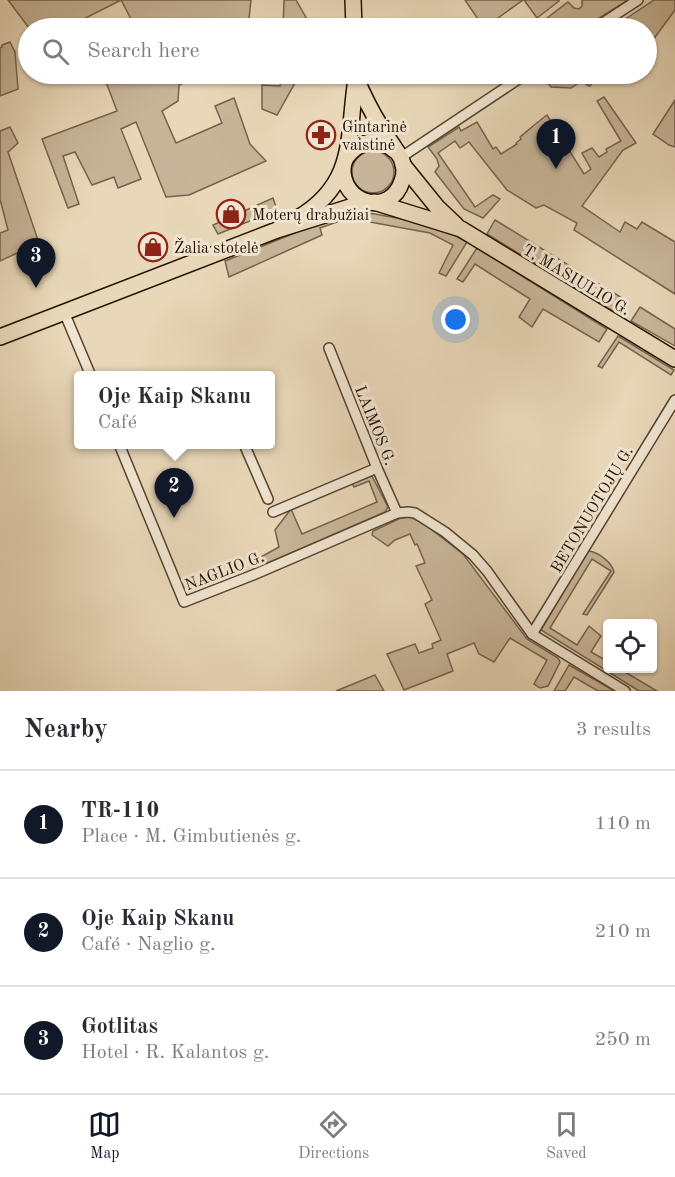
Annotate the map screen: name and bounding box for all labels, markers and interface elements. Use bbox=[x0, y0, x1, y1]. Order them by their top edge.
search box bbox=[18, 18, 657, 84]
icon: search bbox=[39, 35, 72, 68]
text: Search here bbox=[87, 40, 200, 62]
pharmacy icon: Gintarinė vaistinė bbox=[305, 119, 337, 151]
place label: Gintarinė vaistinė bbox=[342, 120, 407, 154]
pin: 1 bbox=[536, 120, 576, 169]
shop icon: Moterų drabužiai bbox=[215, 198, 247, 230]
place label: Moterų drabužiai bbox=[252, 208, 369, 224]
shop icon: Žalia stotelė bbox=[137, 231, 169, 263]
place label: Žalia stotelė bbox=[174, 237, 258, 257]
pin: 3 bbox=[16, 238, 56, 288]
street label: T. MASIULIO G. bbox=[519, 242, 633, 319]
your location bbox=[441, 305, 470, 334]
popup bbox=[74, 371, 275, 449]
street label: LAIMOS G. bbox=[351, 384, 397, 468]
text: Oje Kaip Skanu bbox=[98, 386, 251, 408]
text: Café bbox=[98, 413, 137, 433]
street label: BETONUOTOJŲ G. bbox=[549, 444, 637, 576]
pin: 2 bbox=[154, 468, 194, 518]
street label: NAGLIO G. bbox=[183, 549, 267, 594]
map controls bbox=[603, 619, 657, 673]
button: locate bbox=[603, 619, 657, 673]
text: Nearby bbox=[24, 717, 108, 743]
text: 3 results bbox=[576, 720, 651, 740]
text: TR-110 bbox=[81, 800, 159, 822]
text: 1 bbox=[38, 814, 49, 834]
text: 110 m bbox=[595, 814, 651, 834]
text: Place · M. Gimbutienės g. bbox=[81, 827, 301, 847]
text: Oje Kaip Skanu bbox=[81, 908, 234, 930]
text: 2 bbox=[38, 922, 49, 942]
text: 210 m bbox=[595, 922, 651, 942]
text: Café · Naglio g. bbox=[81, 935, 216, 955]
text: Gotlitas bbox=[81, 1016, 158, 1038]
text: 3 bbox=[38, 1030, 49, 1050]
text: 250 m bbox=[595, 1030, 651, 1050]
text: Hotel · R. Kalantos g. bbox=[81, 1043, 269, 1063]
tab: Map bbox=[88, 1108, 121, 1164]
tab: Directions bbox=[298, 1108, 369, 1164]
tab: Saved bbox=[546, 1108, 587, 1164]

